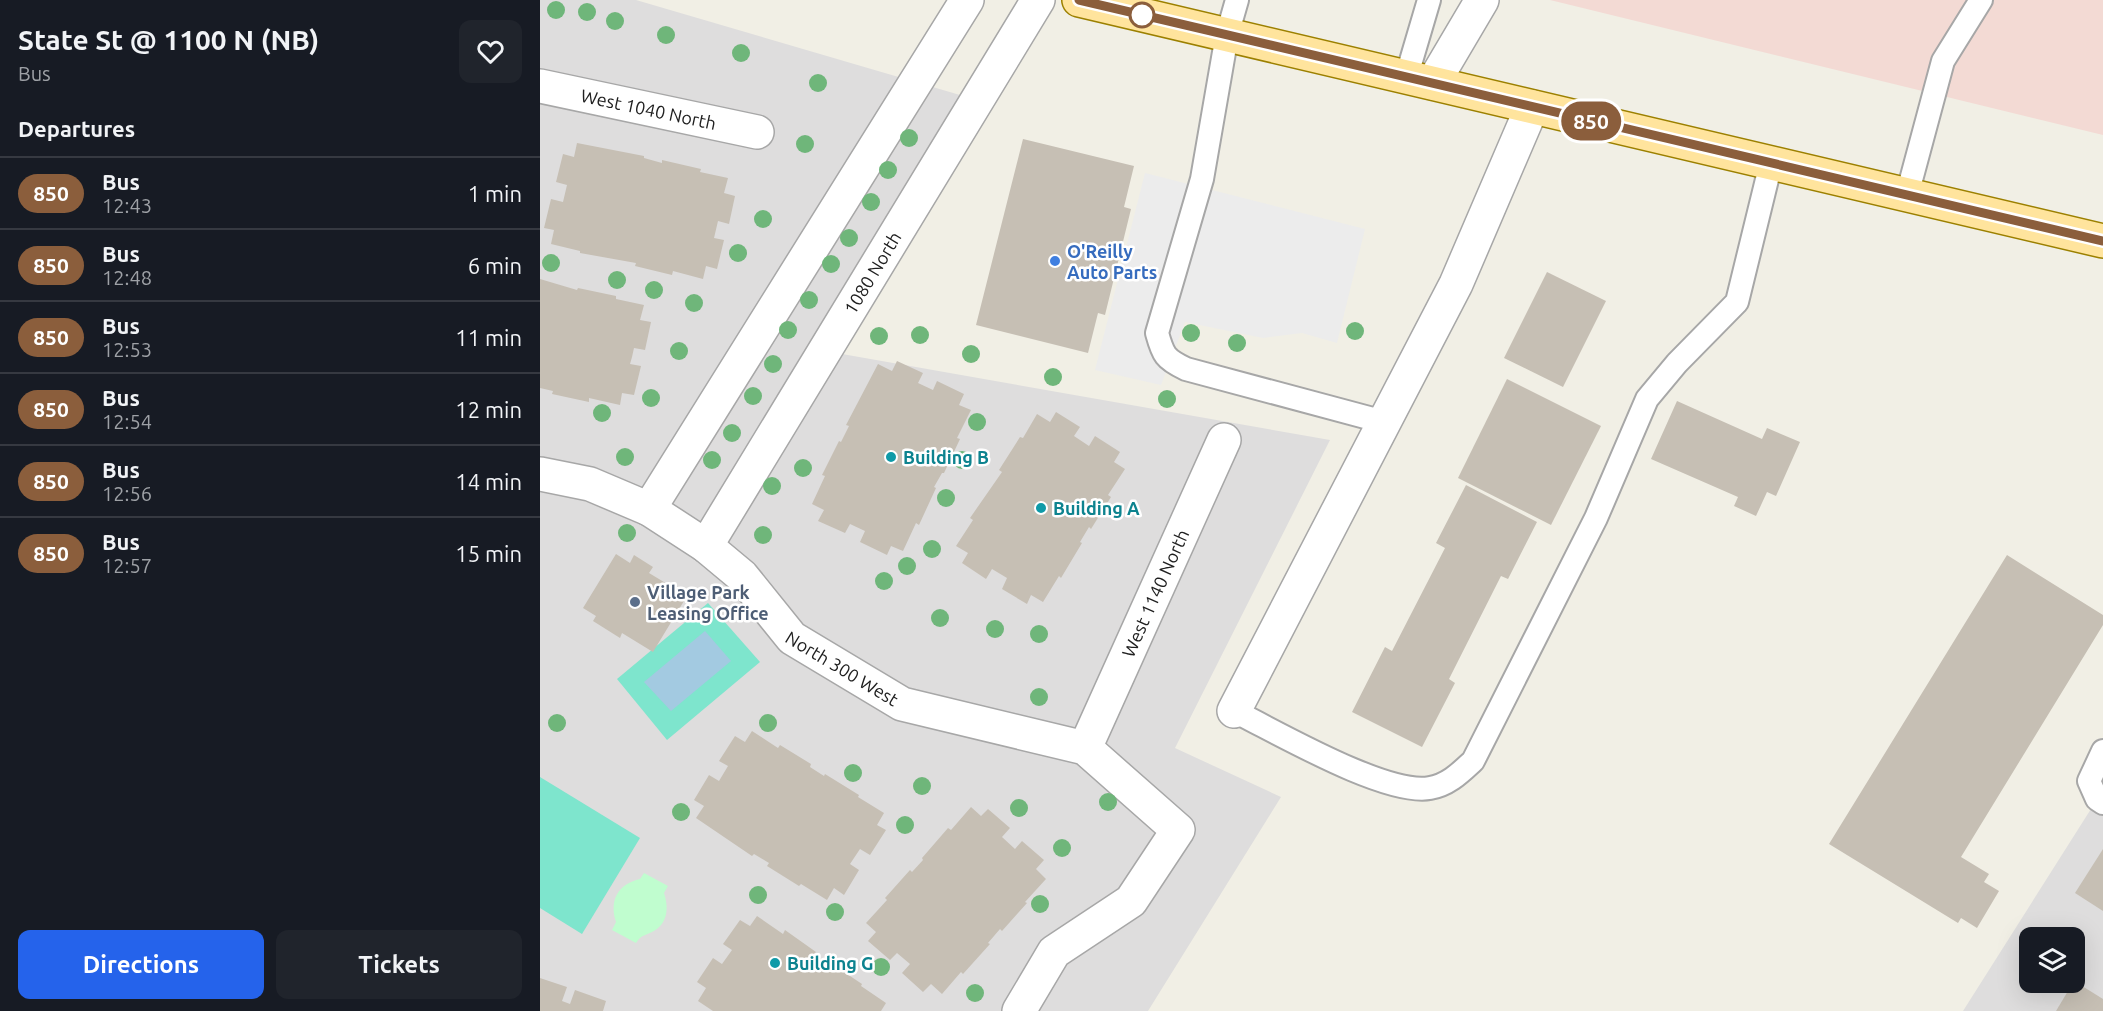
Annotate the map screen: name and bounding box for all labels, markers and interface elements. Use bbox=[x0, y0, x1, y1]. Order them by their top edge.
unlabelled marker bbox=[1129, 2, 1155, 28]
button: heart bbox=[459, 20, 522, 83]
text: State St @ 1100 N (NB) bbox=[18, 24, 319, 55]
text: Bus bbox=[18, 62, 51, 85]
street label: West 1040 North bbox=[579, 85, 718, 133]
line badge: 850 bbox=[1556, 102, 1626, 140]
text: 850 bbox=[1573, 109, 1609, 133]
text: Departures bbox=[18, 116, 135, 141]
text: Bus bbox=[102, 169, 140, 194]
text: 850 bbox=[33, 181, 69, 205]
text: 1 min bbox=[468, 181, 522, 206]
text: 12:43 bbox=[102, 194, 152, 217]
street label: 1080 North bbox=[840, 228, 905, 317]
text: Bus bbox=[102, 241, 140, 266]
place label: O'Reilly Auto Parts bbox=[1067, 241, 1157, 282]
text: 850 bbox=[33, 253, 69, 277]
text: 6 min bbox=[468, 253, 522, 278]
marker: O'Reilly Auto Parts bbox=[1048, 254, 1062, 268]
text: 12:48 bbox=[102, 266, 152, 289]
text: Bus bbox=[102, 313, 140, 338]
text: 850 bbox=[33, 325, 69, 349]
text: 11 min bbox=[455, 325, 522, 350]
text: 12:53 bbox=[102, 338, 152, 361]
text: Bus bbox=[102, 385, 140, 410]
text: 850 bbox=[33, 397, 69, 421]
text: 12 min bbox=[455, 397, 522, 422]
text: 12:54 bbox=[102, 410, 152, 433]
place label: Building B bbox=[903, 447, 989, 467]
marker: Building B bbox=[884, 450, 898, 464]
text: Bus bbox=[102, 457, 140, 482]
text: 850 bbox=[33, 469, 69, 493]
text: 14 min bbox=[455, 469, 522, 494]
text: 12:56 bbox=[102, 482, 152, 505]
place label: Building A bbox=[1053, 498, 1140, 518]
marker: Building A bbox=[1034, 501, 1048, 515]
street label: West 1140 North bbox=[1117, 526, 1192, 660]
text: Bus bbox=[102, 529, 140, 554]
text: 850 bbox=[33, 541, 69, 565]
text: 15 min bbox=[455, 541, 522, 566]
text: 12:57 bbox=[102, 554, 152, 577]
place label: Village Park Leasing Office bbox=[647, 582, 769, 623]
marker: Village Park Leasing Office bbox=[628, 595, 642, 609]
street label: North 300 West bbox=[782, 627, 902, 709]
map controls bbox=[2019, 927, 2085, 993]
button: layers bbox=[2019, 927, 2085, 993]
button: Directions bbox=[18, 930, 264, 999]
button: Tickets bbox=[276, 930, 522, 999]
place label: Building G bbox=[787, 953, 874, 973]
marker: Building G bbox=[768, 956, 782, 970]

